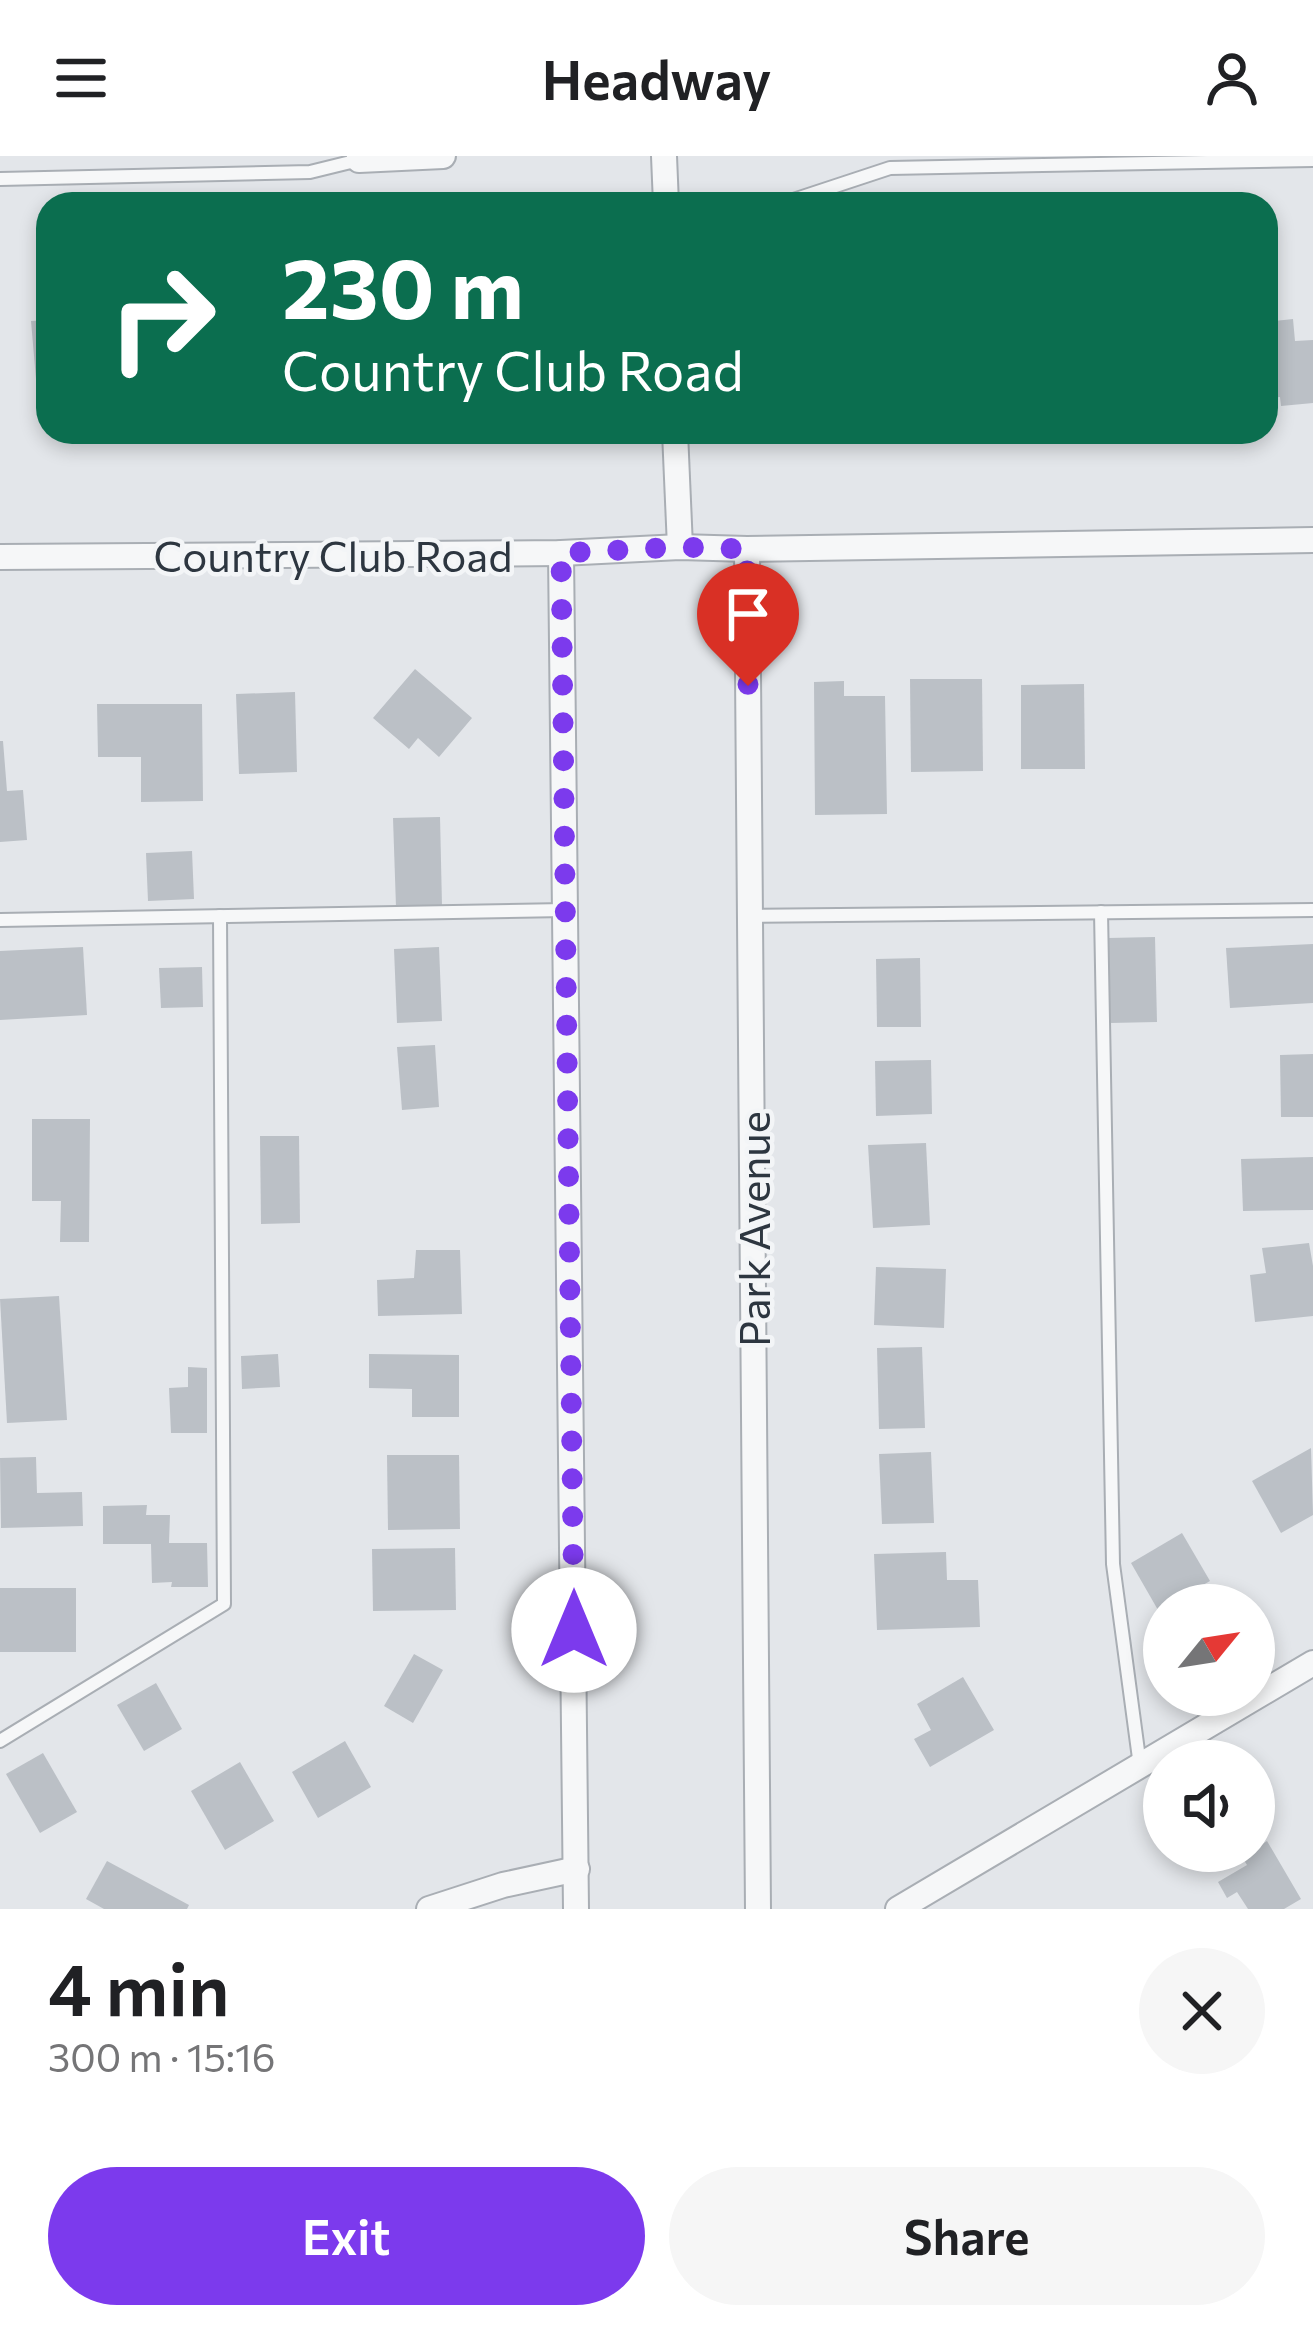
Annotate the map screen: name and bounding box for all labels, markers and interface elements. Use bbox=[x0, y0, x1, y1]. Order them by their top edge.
icon: menu bbox=[48, 45, 114, 111]
text: Headway bbox=[542, 45, 771, 111]
icon: person bbox=[1199, 45, 1265, 111]
text: 230 m bbox=[282, 234, 524, 336]
icon: right bbox=[84, 240, 240, 396]
text: Country Club Road bbox=[282, 336, 744, 402]
street label: Country Club Road bbox=[153, 529, 513, 581]
pin bbox=[697, 563, 799, 686]
icon: arrive bbox=[715, 581, 781, 647]
street label: Park Avenue bbox=[727, 1111, 779, 1347]
position arrow bbox=[511, 1567, 637, 1693]
north arrow bbox=[1143, 1584, 1275, 1716]
map controls bbox=[1143, 1584, 1275, 1872]
button: sound bbox=[1143, 1740, 1275, 1872]
text: 4 min bbox=[48, 1943, 229, 2031]
button: close bbox=[1139, 1948, 1265, 2074]
text: 300 m · 15:16 bbox=[48, 2032, 275, 2080]
button: Exit bbox=[48, 2167, 645, 2305]
button: Share bbox=[669, 2167, 1265, 2305]

